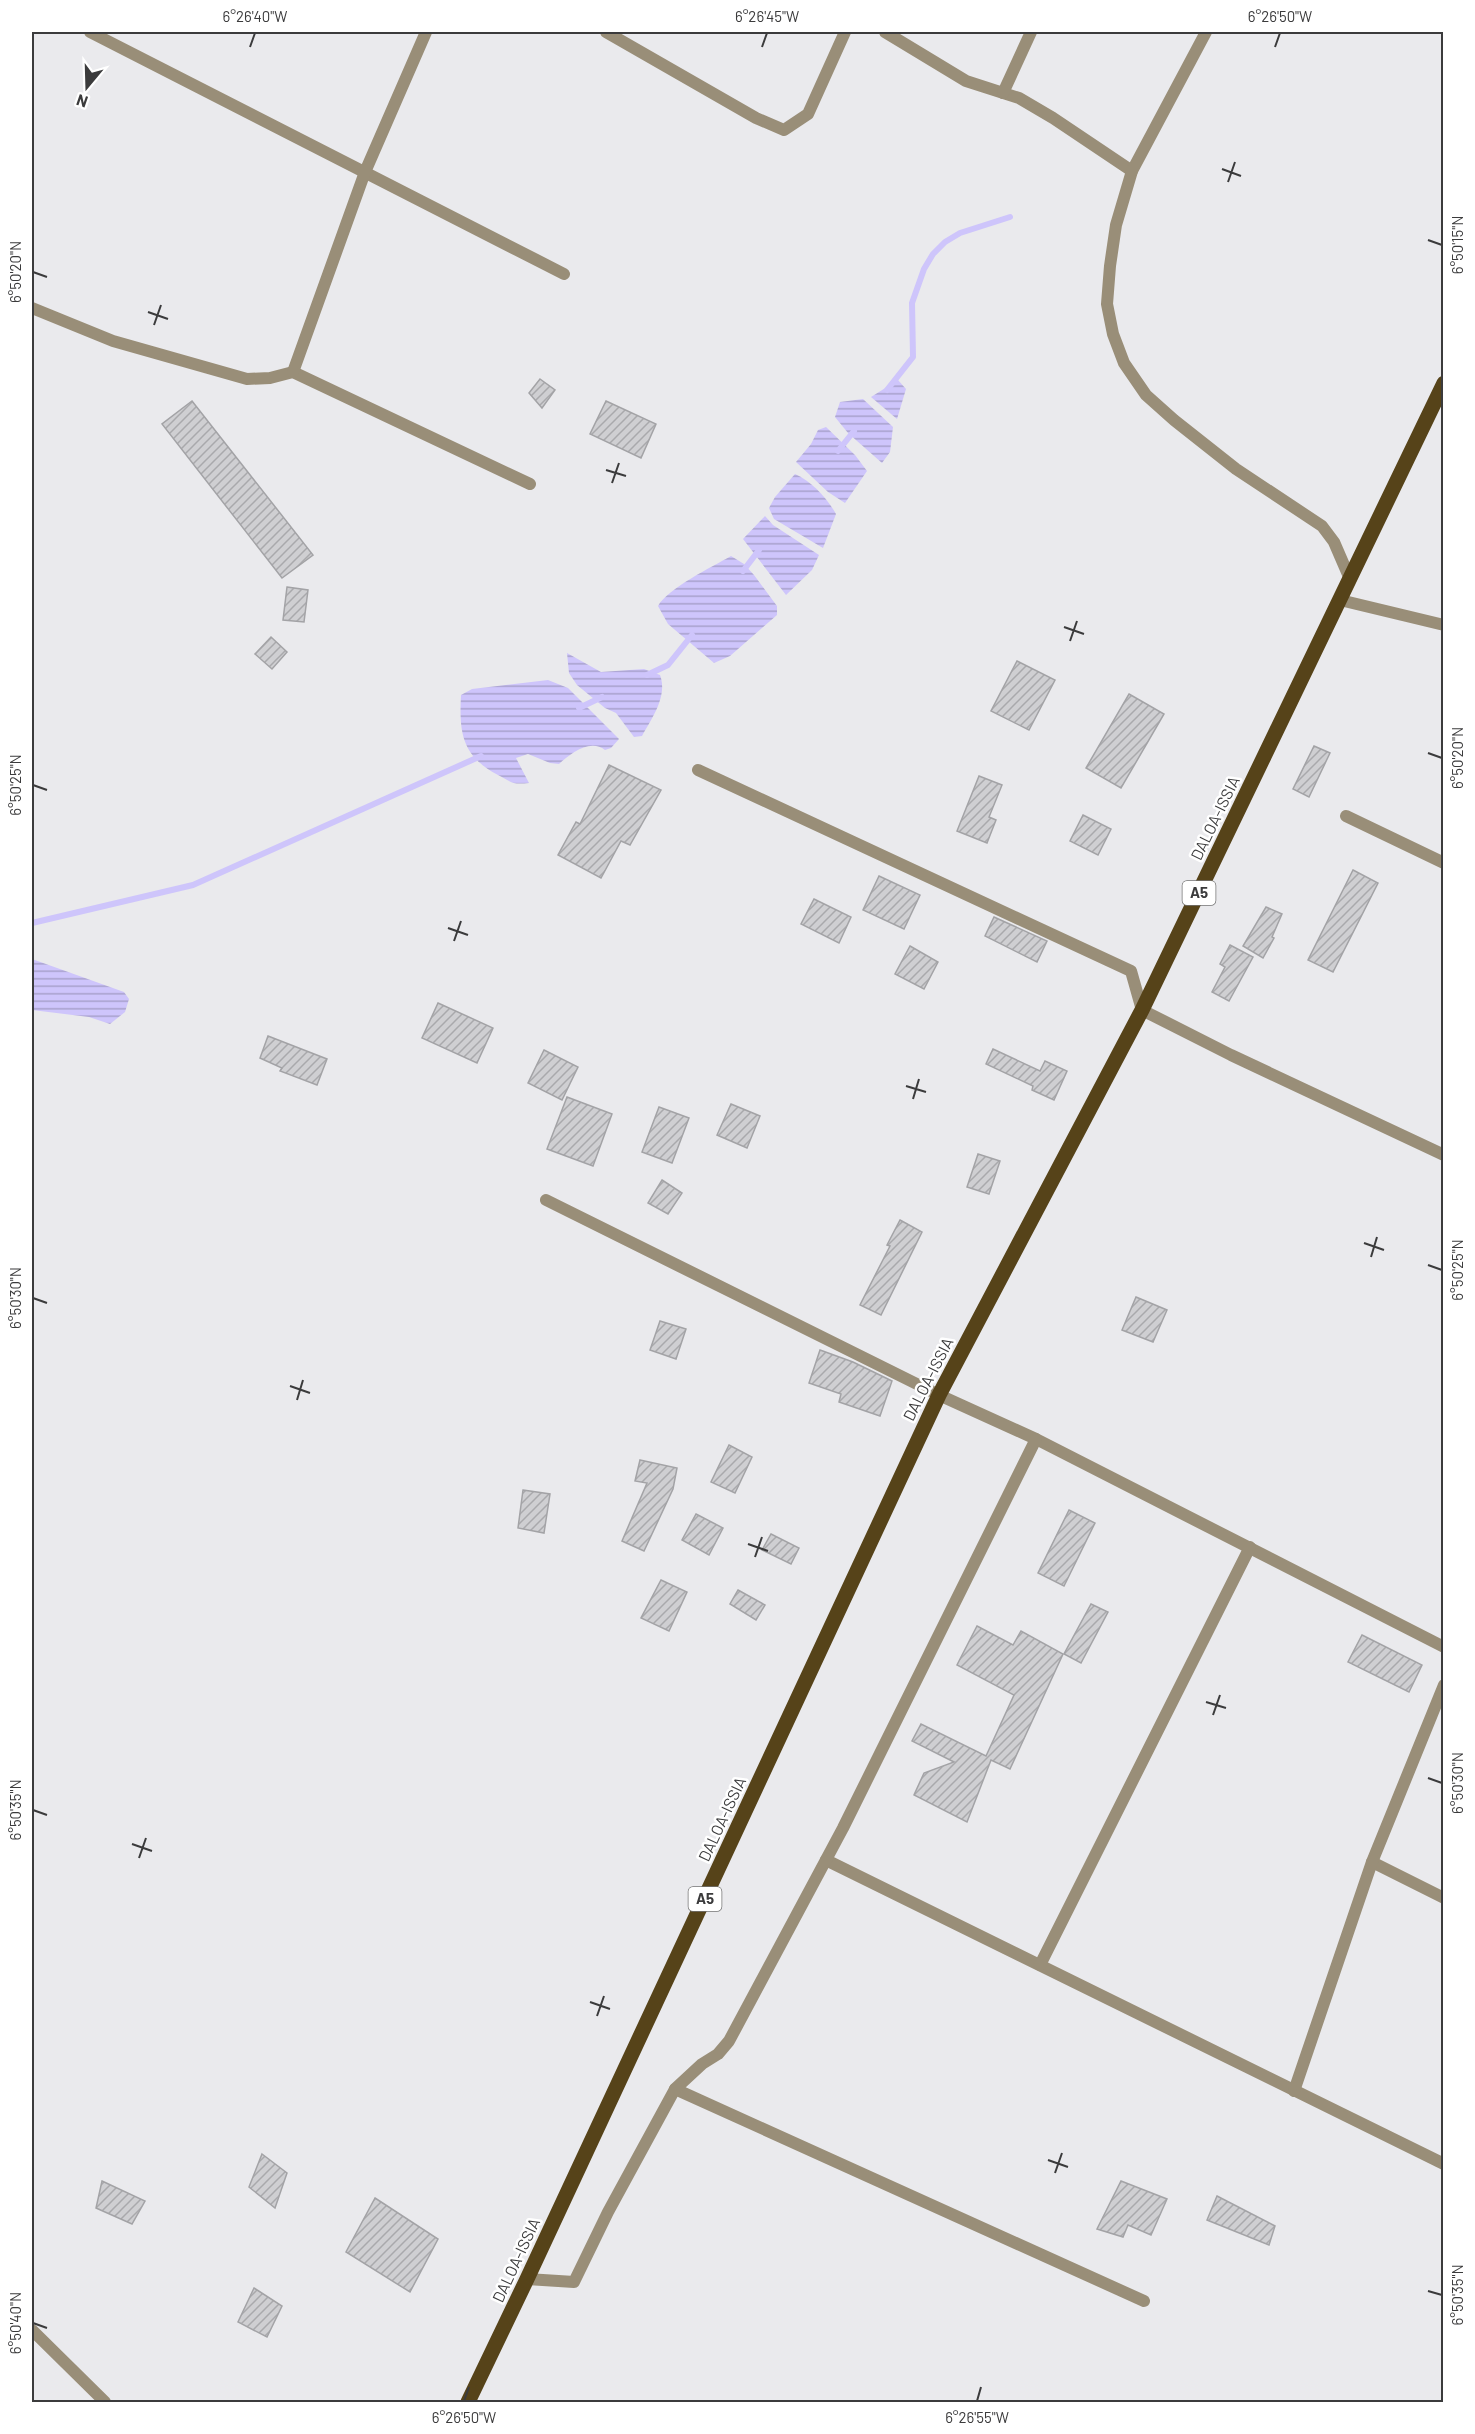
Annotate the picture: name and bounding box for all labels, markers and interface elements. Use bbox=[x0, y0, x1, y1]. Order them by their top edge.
text: 6°26'40"W bbox=[223, 7, 287, 25]
text: 6°26'45"W bbox=[735, 7, 799, 25]
text: 6°26'50"W bbox=[1248, 7, 1312, 25]
north arrow bbox=[57, 57, 117, 117]
text: N bbox=[74, 91, 90, 112]
text: 6°50'15"N bbox=[1448, 216, 1466, 274]
text: 6°50'20"N bbox=[6, 241, 24, 303]
text: 6°50'20"N bbox=[1448, 727, 1466, 789]
text: 6°50'25"N bbox=[6, 754, 24, 816]
street label: DALOA-ISSIA bbox=[1186, 773, 1243, 863]
road number: A5 bbox=[1182, 881, 1216, 905]
text: 6°50'25"N bbox=[1448, 1239, 1466, 1301]
text: 6°50'30"N bbox=[6, 1267, 24, 1329]
street label: DALOA-ISSIA bbox=[898, 1334, 957, 1424]
text: 6°50'30"N bbox=[1448, 1752, 1466, 1814]
street label: DALOA-ISSIA bbox=[694, 1773, 749, 1864]
text: 6°50'35"N bbox=[6, 1779, 24, 1841]
road number: A5 bbox=[688, 1887, 722, 1911]
street label: DALOA-ISSIA bbox=[488, 2214, 543, 2305]
text: 6°50'35"N bbox=[1448, 2264, 1466, 2326]
text: 6°50'40"N bbox=[6, 2292, 24, 2354]
text: 6°26'50"W bbox=[432, 2408, 496, 2426]
text: 6°26'55"W bbox=[945, 2408, 1009, 2426]

